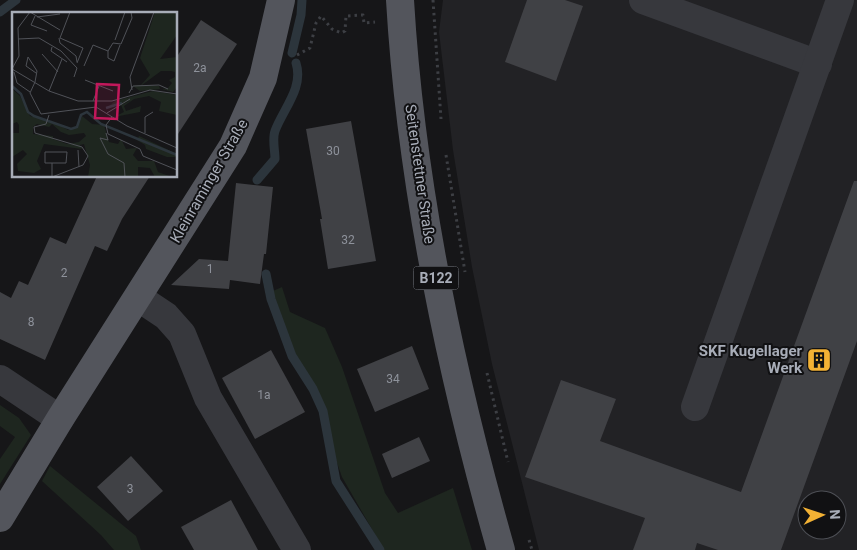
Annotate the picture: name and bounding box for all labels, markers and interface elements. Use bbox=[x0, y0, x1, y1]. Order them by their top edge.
inset map bbox=[12, 12, 178, 178]
house number: 2a bbox=[193, 61, 207, 75]
street label: Seitenstettner Straße bbox=[401, 103, 439, 245]
street label: Kleinraminger Straße bbox=[166, 116, 252, 246]
house number: 30 bbox=[326, 144, 340, 158]
house number: 32 bbox=[341, 233, 355, 247]
house number: 1 bbox=[207, 262, 213, 276]
house number: 2 bbox=[61, 266, 68, 280]
road number: B122 bbox=[414, 266, 458, 290]
house number: 8 bbox=[28, 315, 35, 329]
place label: SKF Kugellager Werk bbox=[699, 342, 803, 377]
building icon: SKF Kugellager Werk bbox=[806, 347, 832, 373]
house number: 34 bbox=[386, 372, 400, 386]
house number: 1a bbox=[257, 388, 271, 402]
house number: 3 bbox=[127, 482, 133, 496]
north arrow bbox=[797, 490, 847, 540]
text: N bbox=[827, 509, 843, 520]

